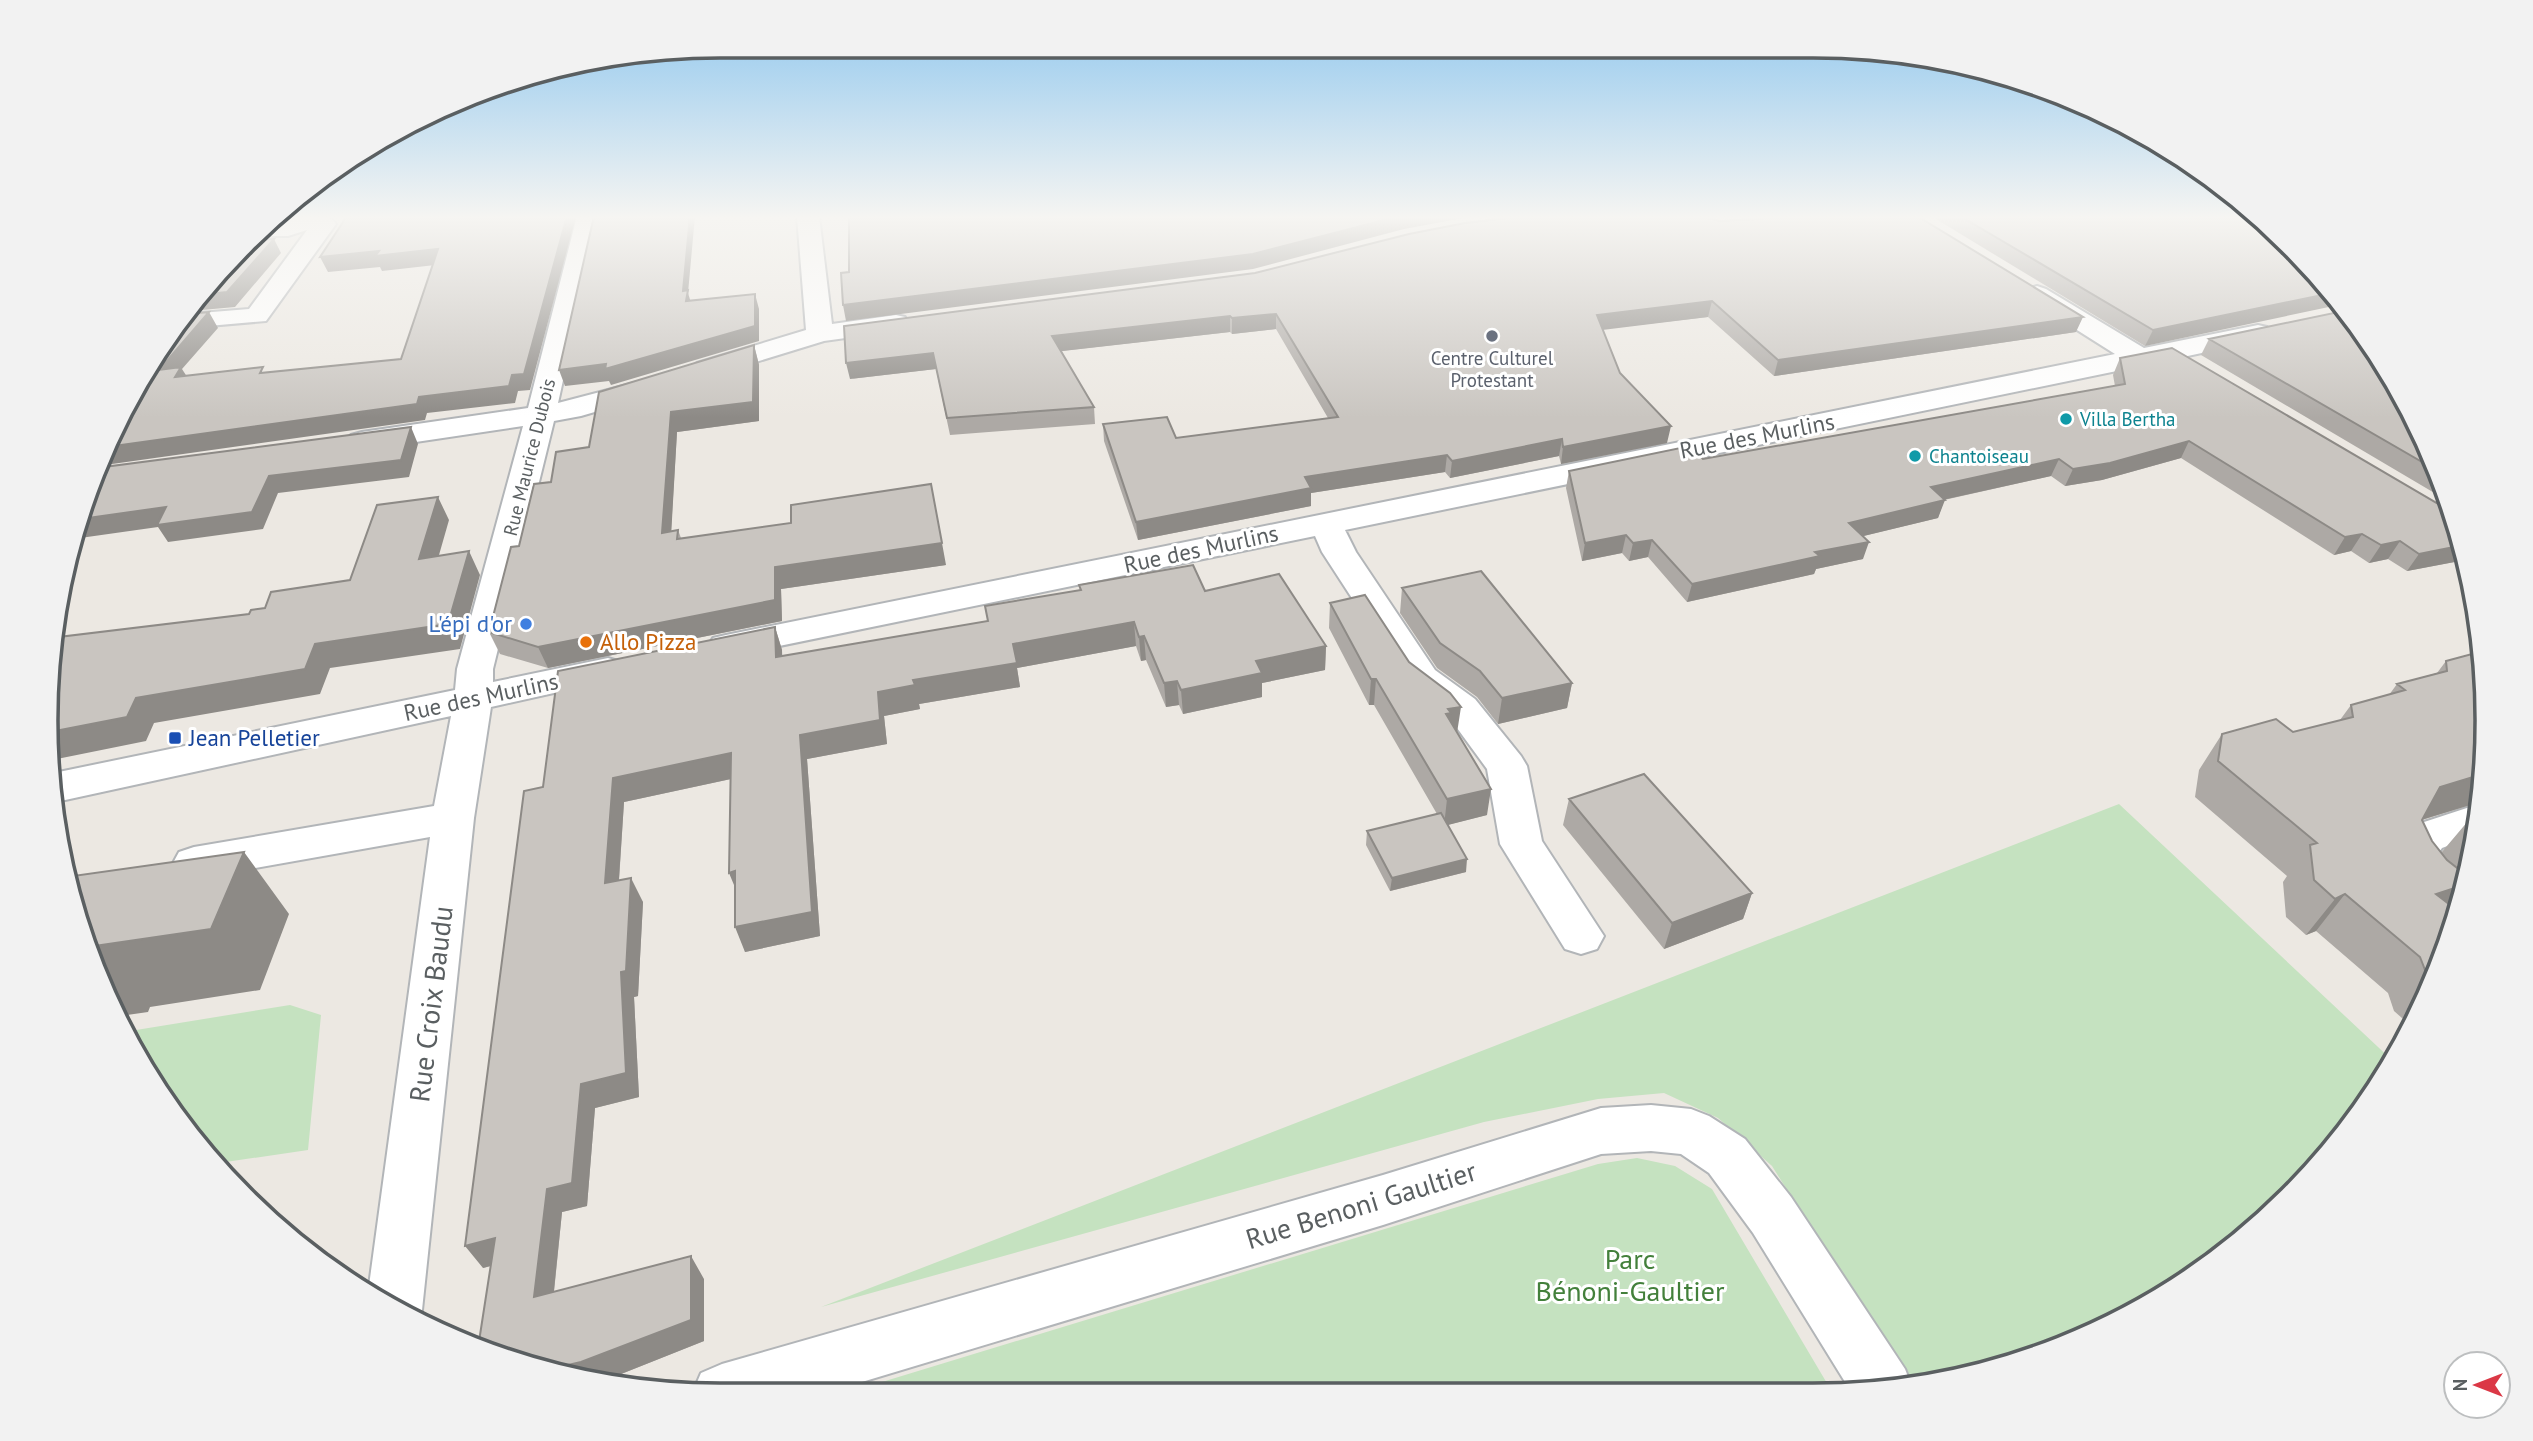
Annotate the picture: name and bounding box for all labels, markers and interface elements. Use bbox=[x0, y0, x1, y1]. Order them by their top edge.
marker: Centre Culturel Protestant bbox=[1484, 328, 1500, 344]
place label: Centre Culturel Protestant bbox=[1431, 346, 1554, 392]
street label: Rue Maurice Dubois bbox=[498, 376, 560, 538]
street label: Rue des Murlins bbox=[1677, 406, 1837, 465]
place label: Villa Bertha bbox=[2079, 407, 2176, 431]
marker: Villa Bertha bbox=[2058, 411, 2074, 427]
place label: Chantoiseau bbox=[1929, 444, 2029, 468]
marker: Chantoiseau bbox=[1907, 448, 1923, 464]
street label: Rue des Murlins bbox=[1121, 518, 1281, 579]
place label: L'épi d'or bbox=[429, 609, 512, 638]
marker: L'épi d'or bbox=[518, 616, 534, 632]
place label: Allo Pizza bbox=[600, 627, 696, 656]
marker: Allo Pizza bbox=[578, 634, 594, 650]
street label: Rue des Murlins bbox=[401, 666, 561, 727]
place label: Jean Pelletier bbox=[188, 723, 320, 752]
marker: Jean Pelletier bbox=[167, 730, 183, 746]
street label: Rue Croix Baudu bbox=[400, 904, 461, 1104]
street label: Rue Benoni Gaultier bbox=[1241, 1152, 1481, 1257]
park label: Parc Bénoni-Gaultier bbox=[1536, 1240, 1725, 1309]
north arrow bbox=[2442, 1350, 2512, 1420]
text: N bbox=[2448, 1379, 2472, 1391]

